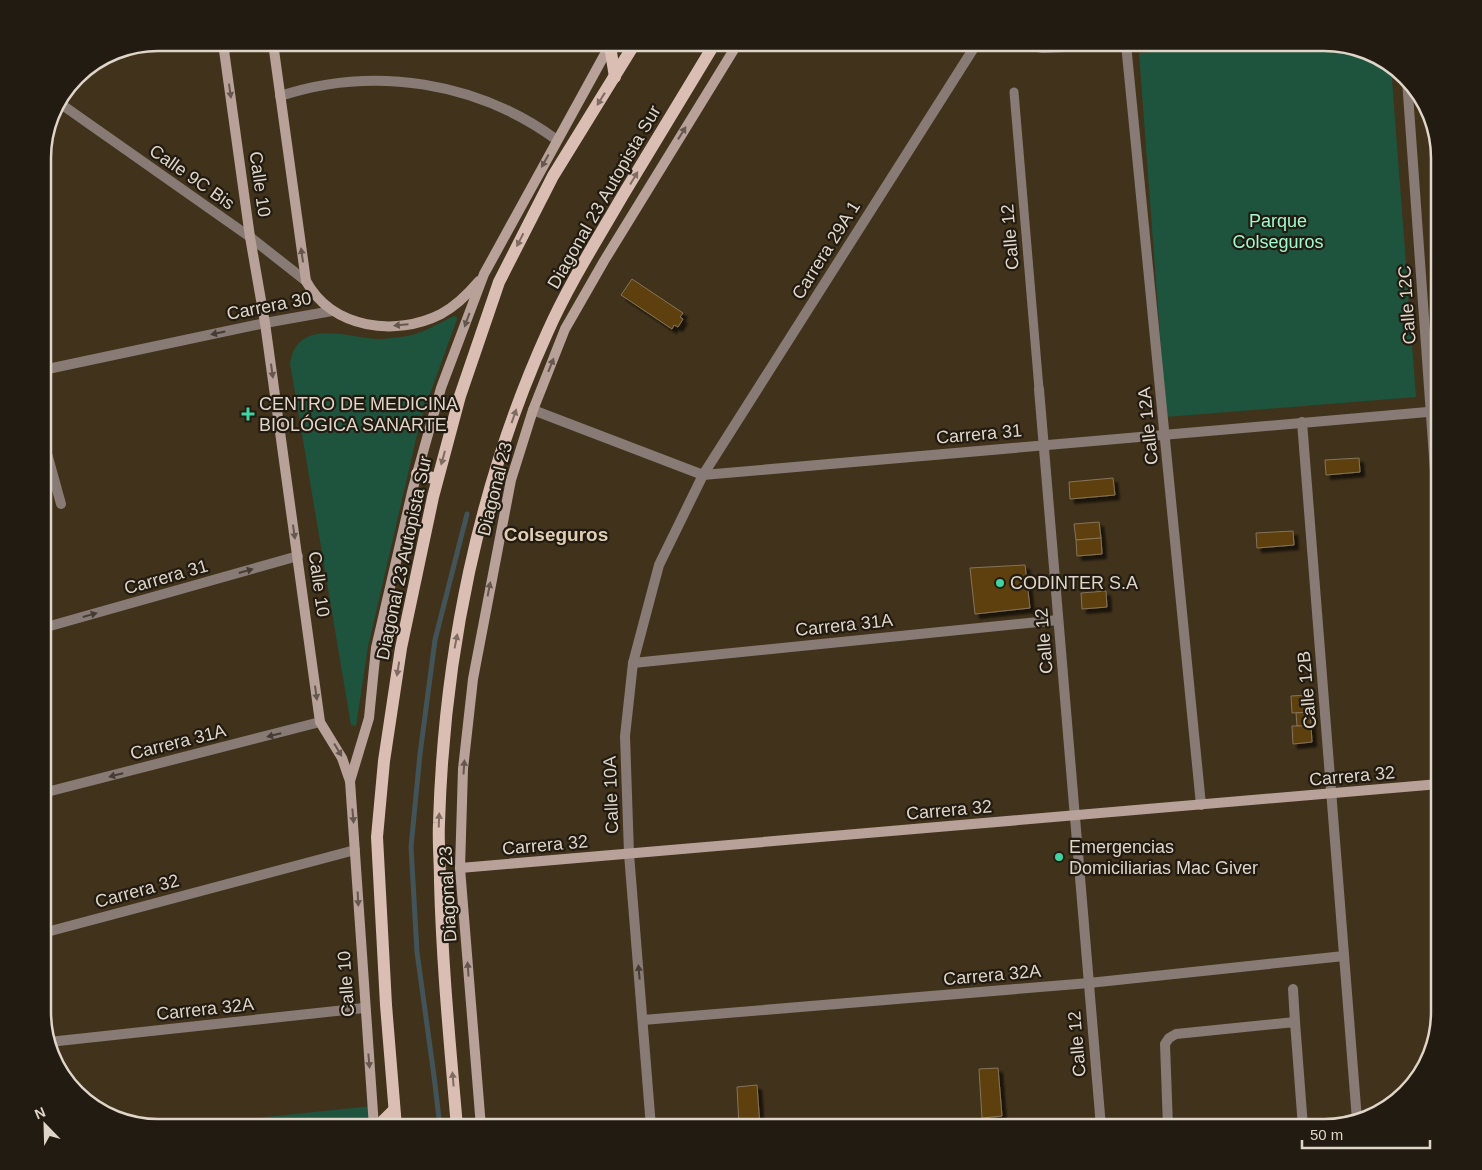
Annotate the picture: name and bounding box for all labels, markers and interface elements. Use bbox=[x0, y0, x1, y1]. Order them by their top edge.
one-way arrow bbox=[226, 83, 234, 99]
one-way arrow bbox=[596, 92, 605, 106]
street label: Diagonal 23 Autopista Sur bbox=[543, 102, 665, 292]
one-way arrow bbox=[678, 127, 687, 140]
street label: Calle 9C Bis bbox=[146, 140, 238, 214]
street label: Calle 10 bbox=[246, 150, 274, 218]
one-way arrow bbox=[541, 155, 550, 168]
one-way arrow bbox=[630, 171, 639, 184]
street label: Carrera 29A 1 bbox=[788, 197, 864, 303]
street label: Calle 12 bbox=[997, 203, 1023, 271]
park label: Parque Colseguros bbox=[1232, 211, 1324, 252]
one-way arrow bbox=[516, 233, 524, 247]
one-way arrow bbox=[298, 247, 306, 263]
street label: Calle 12C bbox=[1394, 265, 1420, 345]
street label: Carrera 30 bbox=[225, 288, 313, 324]
one-way arrow bbox=[463, 312, 470, 327]
one-way arrow bbox=[393, 322, 409, 330]
one-way arrow bbox=[210, 329, 225, 337]
one-way arrow bbox=[548, 358, 555, 373]
one-way arrow bbox=[268, 364, 276, 380]
street label: Calle 12A bbox=[1134, 386, 1162, 466]
place label: CENTRO DE MEDICINA BIOLÓGICA SANARTE bbox=[259, 394, 458, 435]
marker: CENTRO DE MEDICINA BIOLÓGICA SANARTE bbox=[241, 407, 255, 421]
one-way arrow bbox=[510, 408, 518, 423]
street label: Carrera 31 bbox=[935, 420, 1023, 448]
street label: Diagonal 23 bbox=[474, 440, 516, 538]
one-way arrow bbox=[438, 451, 446, 466]
street label: Diagonal 23 Autopista Sur bbox=[373, 454, 435, 662]
district label: Colseguros bbox=[504, 524, 608, 545]
one-way arrow bbox=[290, 525, 298, 541]
street label: Calle 10 bbox=[305, 550, 333, 618]
street label: Carrera 31 bbox=[122, 556, 210, 598]
one-way arrow bbox=[239, 567, 254, 575]
place label: CODINTER S.A bbox=[1010, 573, 1138, 593]
marker: CODINTER S.A bbox=[994, 577, 1006, 589]
one-way arrow bbox=[486, 581, 494, 597]
street label: Calle 12 bbox=[1031, 607, 1057, 675]
street label: Carrera 31A bbox=[794, 610, 894, 640]
one-way arrow bbox=[82, 611, 97, 619]
one-way arrow bbox=[453, 632, 461, 648]
street label: Calle 12B bbox=[1294, 650, 1320, 730]
one-way arrow bbox=[393, 661, 401, 677]
one-way arrow bbox=[313, 686, 321, 702]
street label: Carrera 31A bbox=[128, 720, 228, 764]
one-way arrow bbox=[266, 731, 281, 739]
one-way arrow bbox=[333, 744, 342, 757]
street label: Calle 10A bbox=[600, 756, 622, 834]
one-way arrow bbox=[460, 759, 468, 775]
street label: Carrera 32 bbox=[1308, 762, 1396, 790]
one-way arrow bbox=[108, 771, 123, 779]
street label: Carrera 32 bbox=[905, 796, 993, 824]
one-way arrow bbox=[349, 808, 357, 824]
one-way arrow bbox=[436, 811, 444, 827]
street label: Carrera 32 bbox=[501, 831, 589, 859]
place label: Emergencias Domiciliarias Mac Giver bbox=[1069, 837, 1258, 878]
street label: Diagonal 23 bbox=[435, 846, 461, 942]
marker: Emergencias Domiciliarias Mac Giver bbox=[1053, 851, 1065, 863]
street label: Carrera 32 bbox=[93, 870, 181, 912]
one-way arrow bbox=[355, 891, 363, 907]
street label: Calle 10 bbox=[334, 950, 358, 1018]
one-way arrow bbox=[464, 961, 472, 977]
street label: Carrera 32A bbox=[942, 961, 1042, 989]
one-way arrow bbox=[635, 963, 643, 979]
street label: Carrera 32A bbox=[155, 994, 255, 1024]
street label: Calle 12 bbox=[1064, 1010, 1090, 1078]
one-way arrow bbox=[365, 1053, 373, 1069]
one-way arrow bbox=[449, 1071, 457, 1087]
north arrow bbox=[20, 1100, 70, 1150]
text: N bbox=[32, 1104, 48, 1122]
scale bar bbox=[1302, 1118, 1430, 1150]
text: 50 m bbox=[1310, 1126, 1343, 1143]

